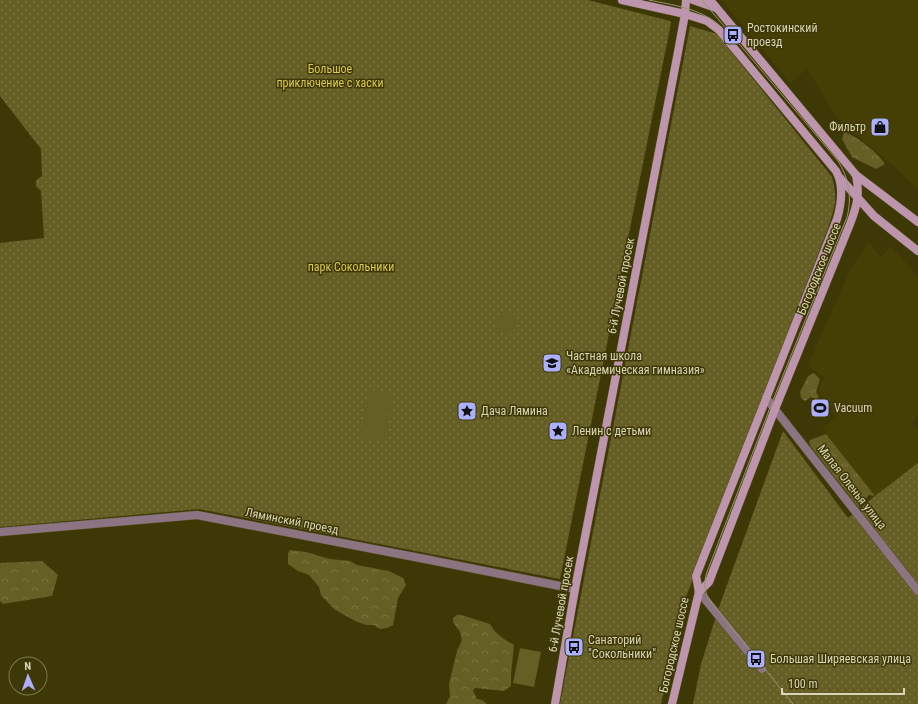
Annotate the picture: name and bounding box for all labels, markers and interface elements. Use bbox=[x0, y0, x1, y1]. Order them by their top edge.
place label: Ростокинский проезд bbox=[747, 21, 818, 49]
bus stop icon: Ростокинский проезд bbox=[722, 24, 744, 46]
park label: Большое приключение с хаски bbox=[276, 62, 384, 90]
shop icon: Фильтр bbox=[869, 116, 891, 138]
place label: Фильтр bbox=[829, 120, 866, 134]
street label: Богородское шоссе bbox=[794, 221, 844, 317]
street label: 6-й Лучевой просек bbox=[605, 237, 637, 335]
park label: парк Сокольники bbox=[308, 260, 394, 274]
place label: Частная школа «Академическая гимназия» bbox=[566, 349, 705, 377]
school or university icon: Частная школа «Академическая гимназия» bbox=[541, 352, 563, 374]
sports icon: Vacuum bbox=[809, 397, 831, 419]
place icon: Дача Лямина bbox=[456, 400, 478, 422]
place label: Vacuum bbox=[834, 401, 872, 415]
place label: Дача Лямина bbox=[481, 404, 548, 418]
place icon: Ленин с детьми bbox=[547, 420, 569, 442]
place label: Ленин с детьми bbox=[572, 424, 651, 438]
street label: Малая Оленья улица bbox=[815, 442, 890, 532]
street label: Ляминский проезд bbox=[244, 505, 340, 537]
street label: 6-й Лучевой просек bbox=[546, 555, 576, 653]
street label: Богородское шоссе bbox=[656, 595, 692, 694]
place label: Санаторий "Сокольники" bbox=[588, 633, 656, 661]
bus stop icon: Санаторий "Сокольники" bbox=[563, 636, 585, 658]
bus stop icon: Большая Ширяевская улица bbox=[745, 648, 767, 670]
place label: Большая Ширяевская улица bbox=[770, 652, 911, 666]
north arrow bbox=[8, 656, 48, 696]
text: N bbox=[24, 660, 32, 673]
scale bar bbox=[782, 670, 904, 696]
text: 100 m bbox=[788, 677, 818, 691]

